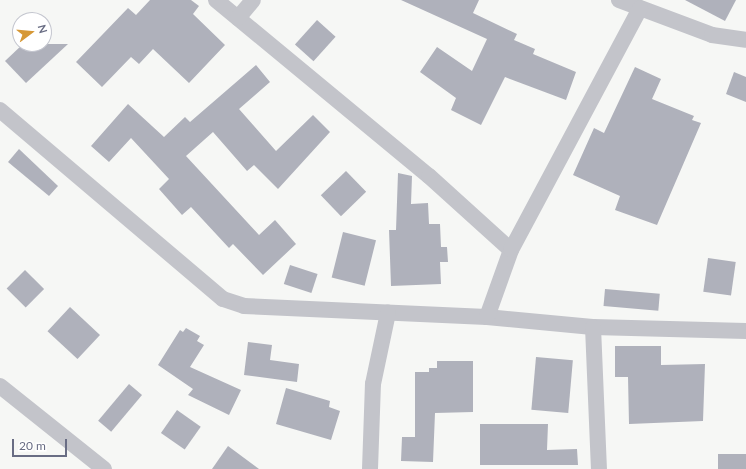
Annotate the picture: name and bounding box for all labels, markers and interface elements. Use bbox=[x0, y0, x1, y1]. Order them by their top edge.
north arrow bbox=[12, 12, 52, 52]
text: N bbox=[36, 23, 50, 35]
scale bar bbox=[14, 431, 69, 457]
text: 20 m bbox=[19, 438, 46, 453]

